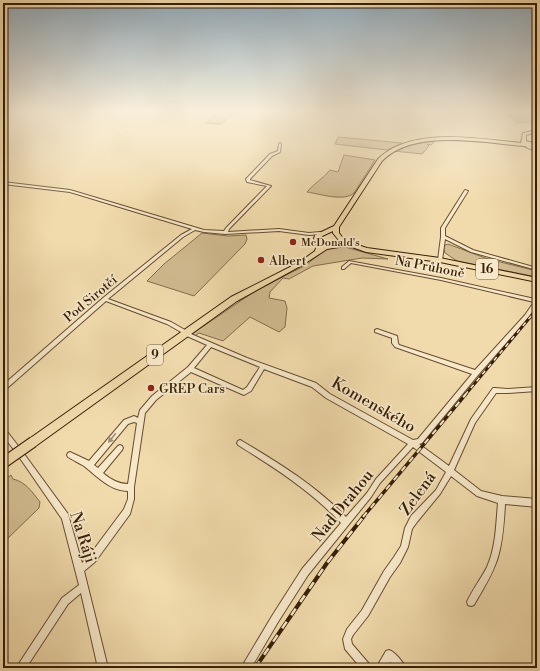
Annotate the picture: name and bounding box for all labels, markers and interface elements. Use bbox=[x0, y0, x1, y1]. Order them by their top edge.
place label: McDonald's bbox=[301, 236, 360, 250]
marker: McDonald's bbox=[288, 237, 298, 247]
street label: Na Průhoně bbox=[394, 252, 466, 282]
place label: Albert bbox=[268, 253, 307, 269]
marker: Albert bbox=[256, 255, 266, 265]
road number: 16 bbox=[476, 259, 498, 279]
street label: Pod Sirotčí bbox=[61, 271, 121, 326]
road number: 9 bbox=[147, 345, 163, 365]
street label: Komenského bbox=[328, 373, 419, 437]
place label: GREP Cars bbox=[159, 381, 225, 397]
marker: GREP Cars bbox=[146, 383, 156, 393]
one-way arrow bbox=[108, 432, 117, 443]
street label: Nad Drahou bbox=[308, 465, 378, 546]
street label: Zelená bbox=[395, 467, 441, 519]
street label: Na Ráji bbox=[65, 509, 101, 566]

